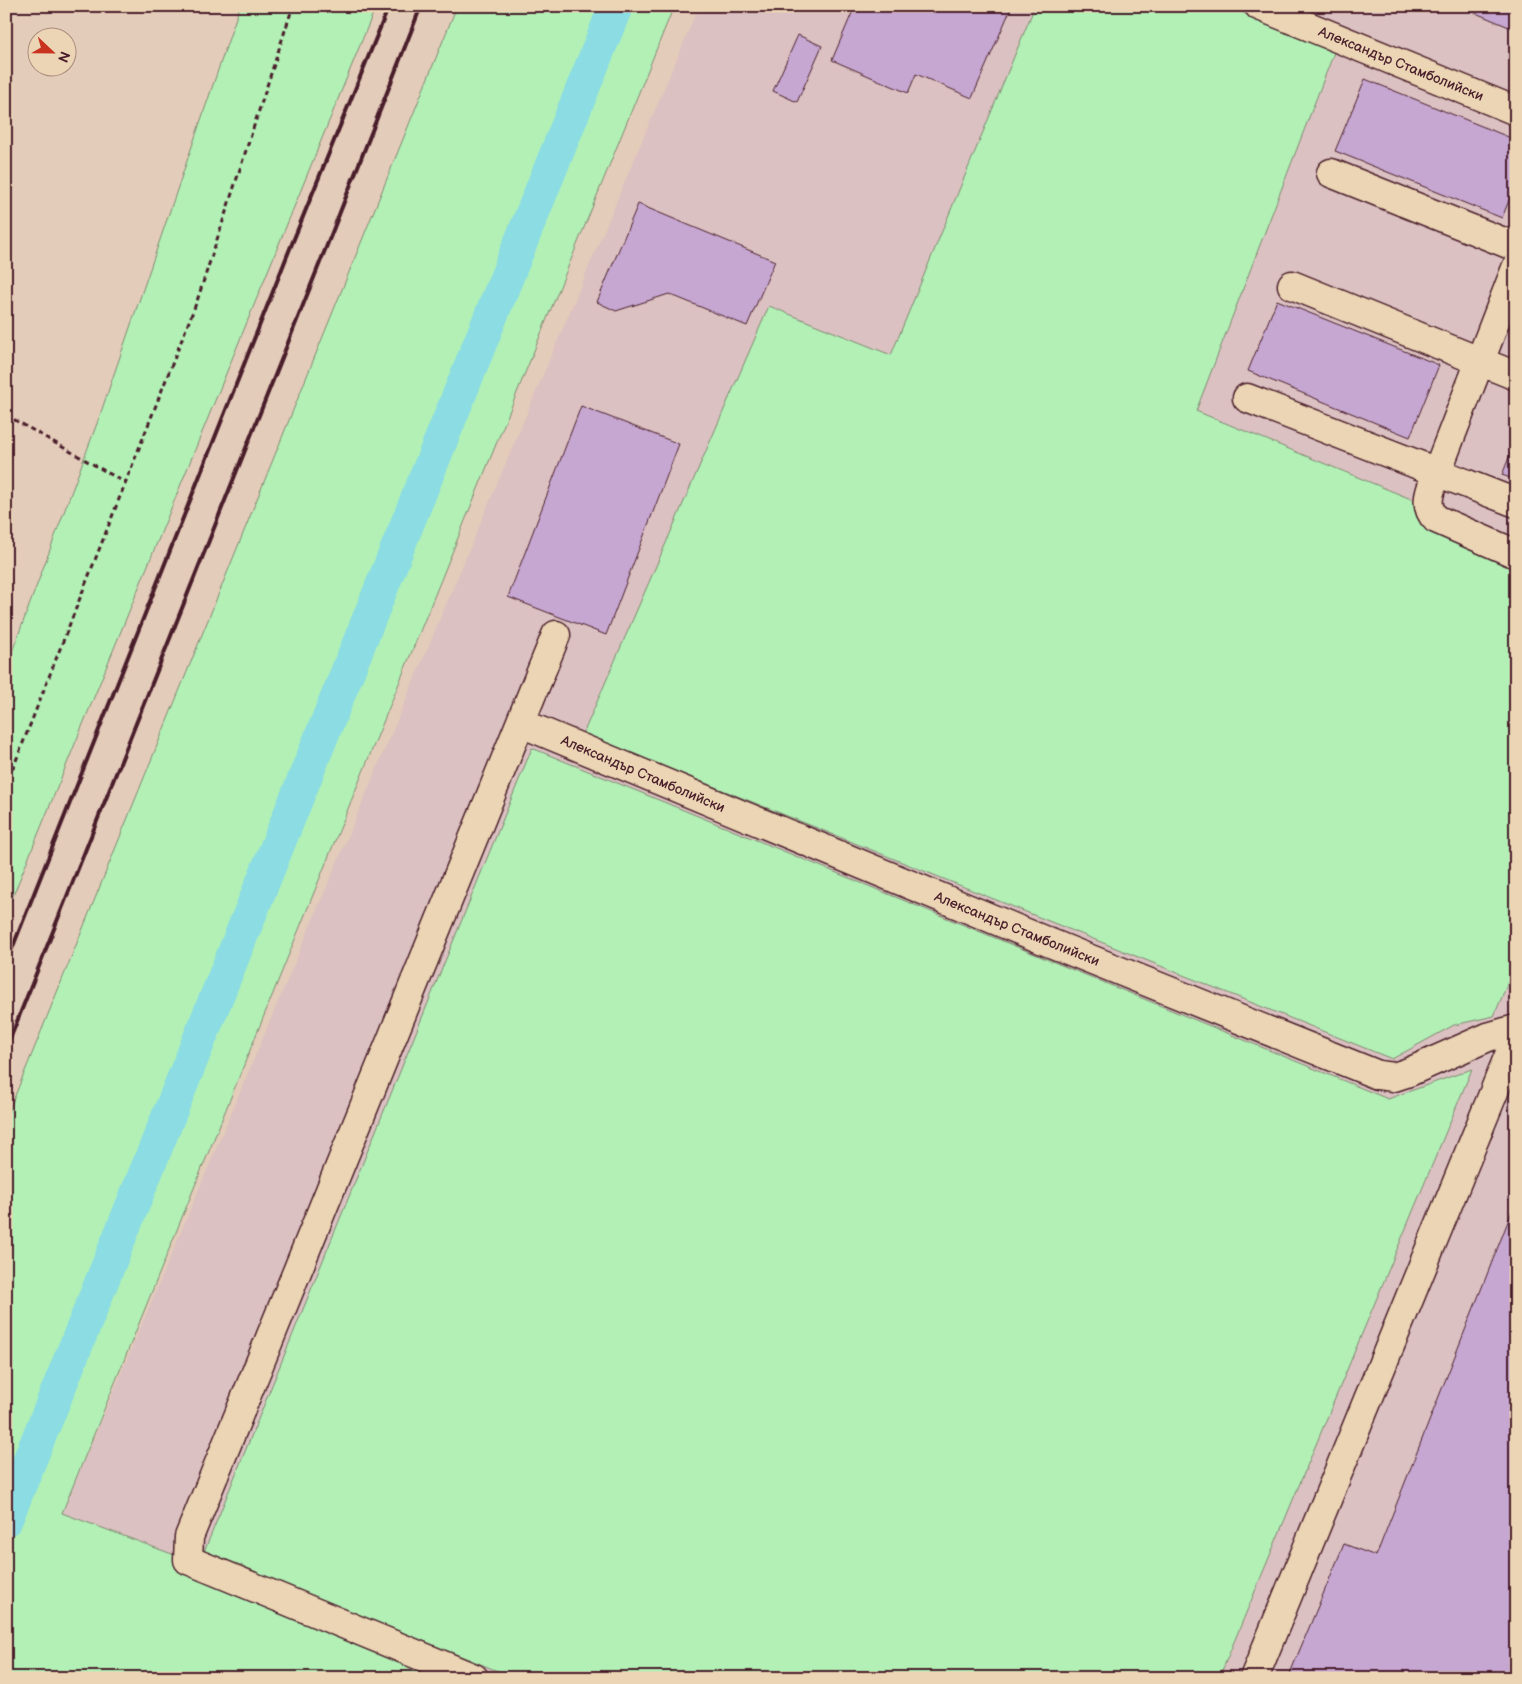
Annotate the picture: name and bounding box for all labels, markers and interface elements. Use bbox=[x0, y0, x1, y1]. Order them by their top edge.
street label: Александър Стамболийски bbox=[1315, 23, 1486, 105]
north arrow bbox=[28, 28, 78, 78]
text: N bbox=[54, 49, 73, 65]
street label: Александър Стамболийски bbox=[558, 731, 728, 816]
street label: Александър Стамболийски bbox=[931, 888, 1102, 970]

